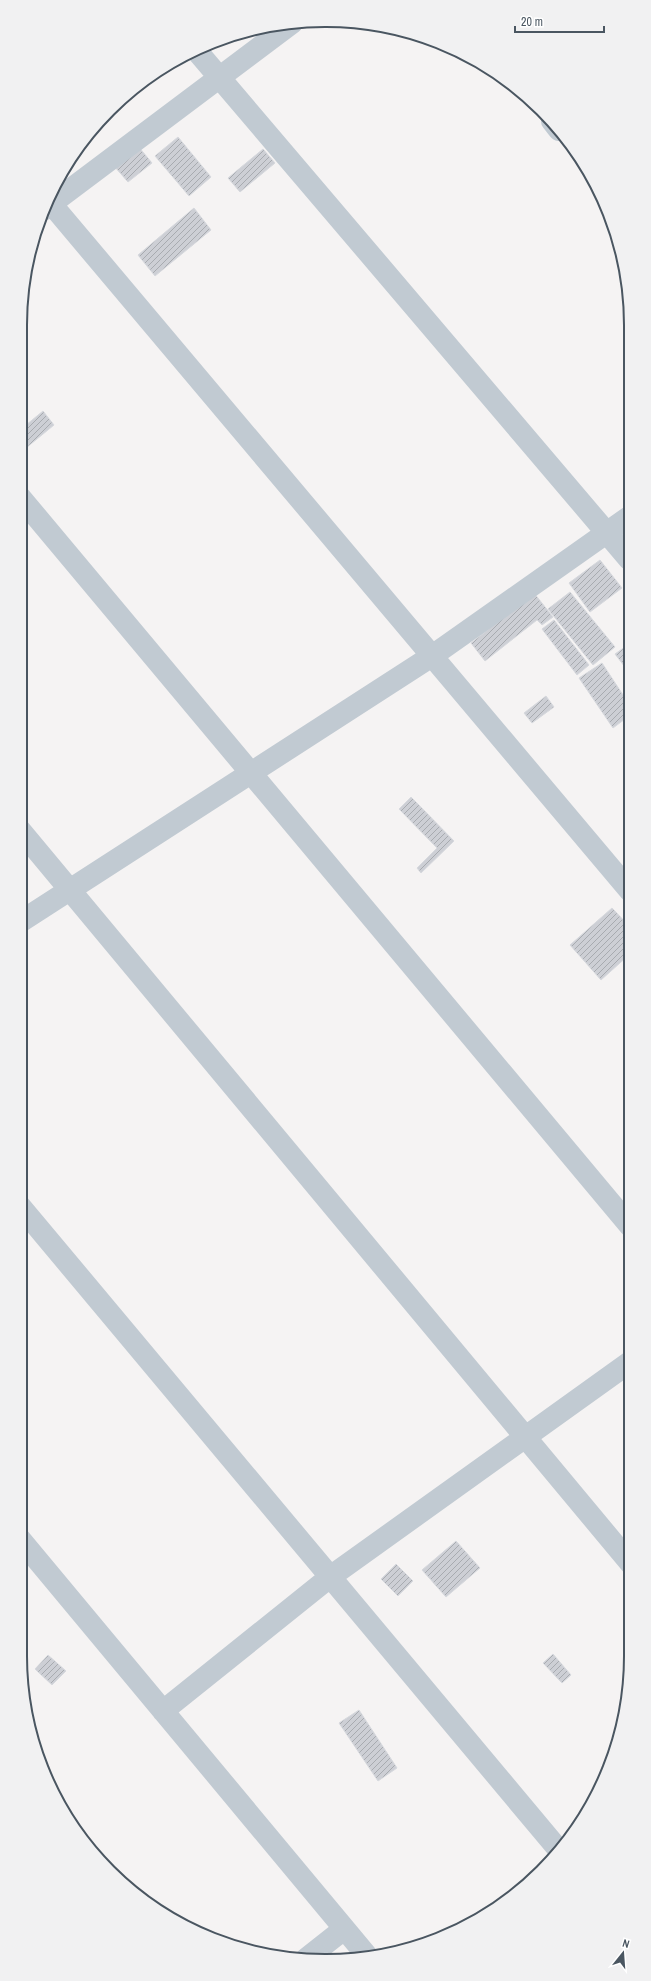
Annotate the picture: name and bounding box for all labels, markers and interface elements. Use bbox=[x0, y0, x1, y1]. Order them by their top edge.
scale bar bbox=[515, 8, 604, 34]
text: 20 m bbox=[521, 14, 543, 30]
north arrow bbox=[603, 1933, 643, 1973]
text: N bbox=[621, 1936, 631, 1951]

